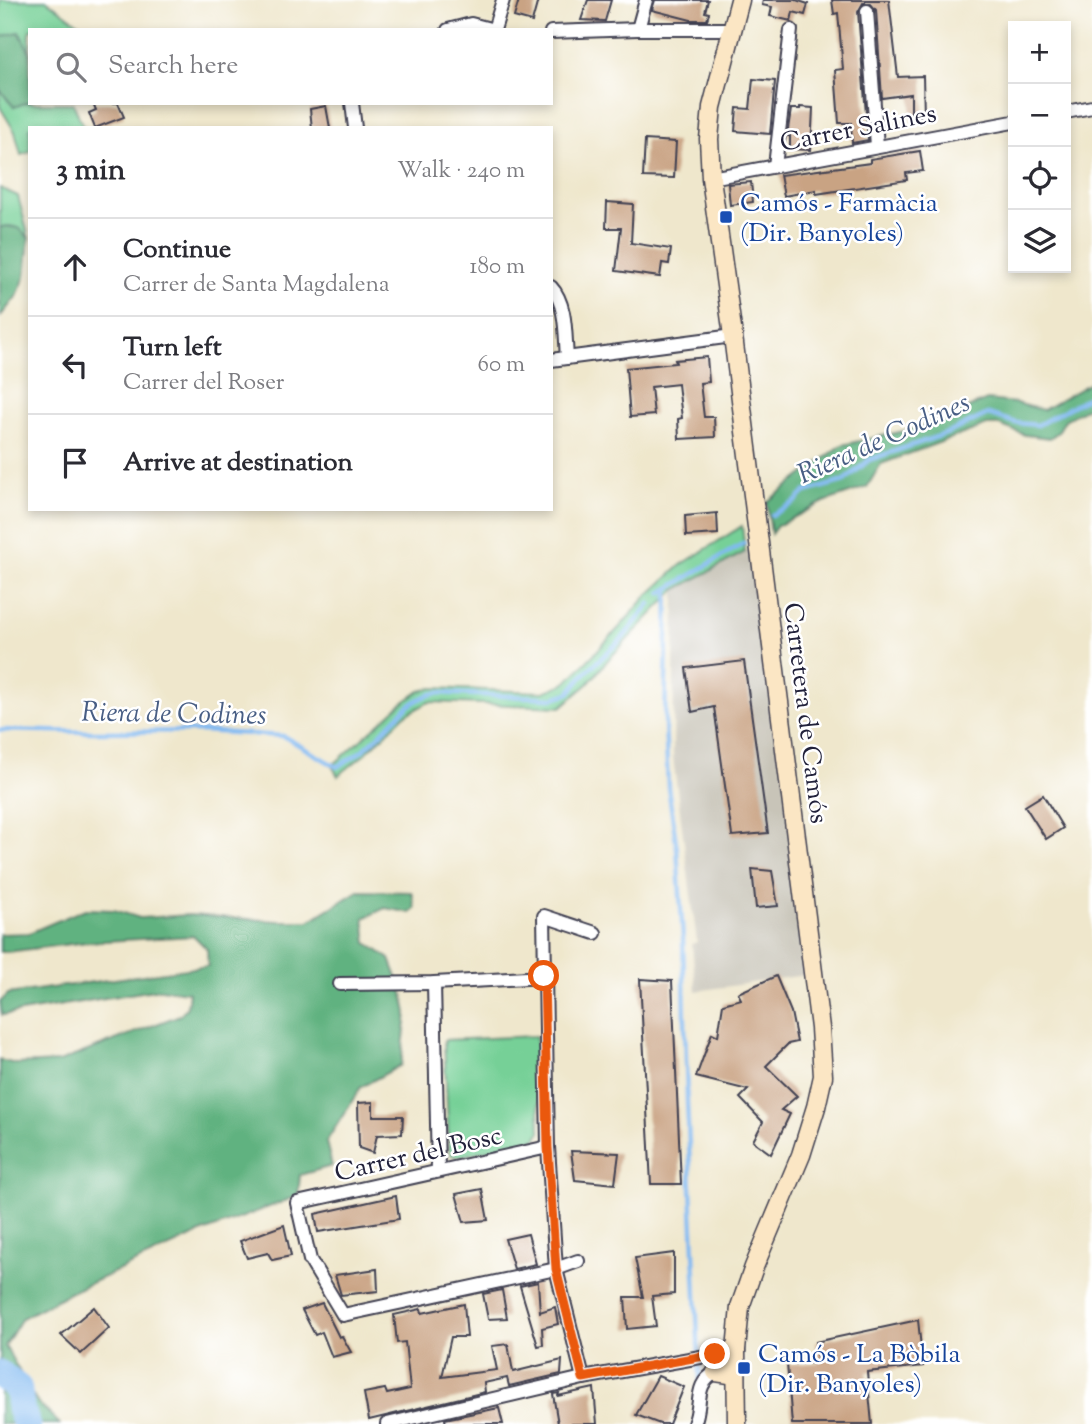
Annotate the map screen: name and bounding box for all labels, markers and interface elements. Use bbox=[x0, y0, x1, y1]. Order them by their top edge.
map controls bbox=[1008, 21, 1071, 273]
button: + bbox=[1008, 21, 1071, 84]
search box bbox=[28, 28, 553, 105]
icon: search bbox=[52, 48, 90, 86]
text: Search here bbox=[108, 48, 238, 85]
button: − bbox=[1008, 84, 1071, 147]
street label: Carrer Salines bbox=[777, 96, 940, 163]
button: locate bbox=[1008, 147, 1071, 210]
text: 3 min bbox=[56, 150, 126, 193]
text: Walk · 240 m bbox=[397, 155, 525, 188]
place label: Camós - Farmàcia (Dir. Banyoles) bbox=[740, 186, 938, 253]
marker: Camós - Farmàcia (Dir. Banyoles) bbox=[718, 209, 734, 225]
button: layers bbox=[1008, 210, 1071, 273]
text: Continue bbox=[123, 232, 231, 269]
icon: ahead bbox=[56, 248, 94, 286]
text: 180 m bbox=[470, 251, 525, 284]
text: Carrer de Santa Magdalena bbox=[123, 269, 390, 302]
text: Turn left bbox=[123, 330, 222, 367]
icon: left bbox=[56, 346, 94, 384]
text: 60 m bbox=[477, 349, 525, 382]
text: Carrer del Roser bbox=[123, 367, 284, 400]
water label: Riera de Codines bbox=[792, 384, 977, 496]
icon: arrive bbox=[56, 444, 94, 482]
text: Arrive at destination bbox=[123, 445, 353, 482]
street label: Carretera de Camós bbox=[773, 601, 836, 826]
water label: Riera de Codines bbox=[81, 693, 267, 737]
route start bbox=[528, 960, 559, 991]
street label: Carrer del Bosc bbox=[331, 1118, 506, 1193]
place label: Camós - La Bòbila (Dir. Banyoles) bbox=[758, 1337, 961, 1404]
route end bbox=[699, 1338, 730, 1369]
marker: Camós - La Bòbila (Dir. Banyoles) bbox=[736, 1360, 752, 1376]

